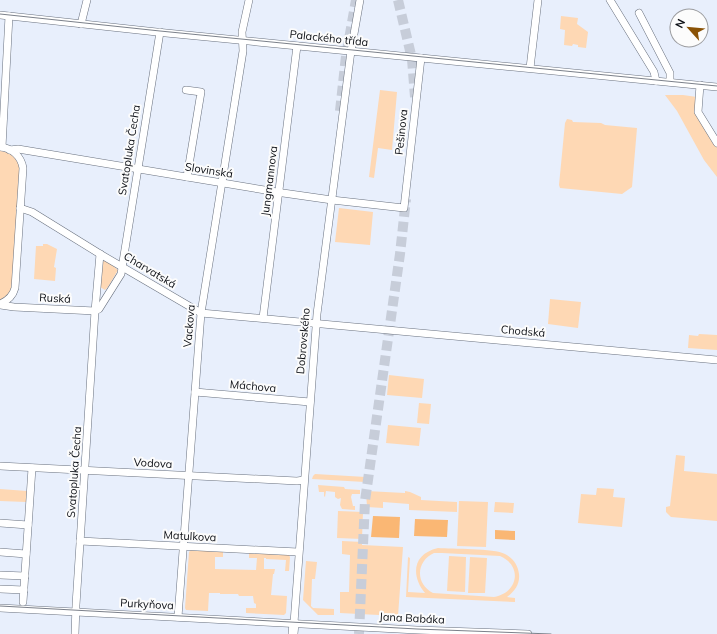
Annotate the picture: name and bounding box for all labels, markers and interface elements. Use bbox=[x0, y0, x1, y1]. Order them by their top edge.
north arrow bbox=[669, 8, 709, 48]
text: N bbox=[672, 17, 688, 30]
street label: Palackého třída bbox=[289, 27, 369, 49]
street label: Svatopluka Čecha bbox=[115, 104, 143, 196]
street label: Pešinova bbox=[392, 108, 410, 156]
street label: Jungmannova bbox=[258, 145, 280, 217]
street label: Slovinská bbox=[184, 159, 234, 181]
street label: Charvatská bbox=[121, 249, 179, 291]
street label: Ruská bbox=[39, 290, 71, 306]
street label: Vackova bbox=[180, 304, 198, 348]
street label: Dobrovského bbox=[293, 307, 313, 375]
street label: Chodská bbox=[500, 322, 546, 340]
street label: Máchova bbox=[229, 377, 277, 395]
street label: Svatopluka Čecha bbox=[64, 426, 84, 518]
street label: Vodova bbox=[133, 455, 173, 471]
street label: Matulkova bbox=[163, 528, 217, 544]
street label: Purkyňova bbox=[120, 596, 174, 612]
street label: Jana Babáka bbox=[379, 609, 445, 627]

